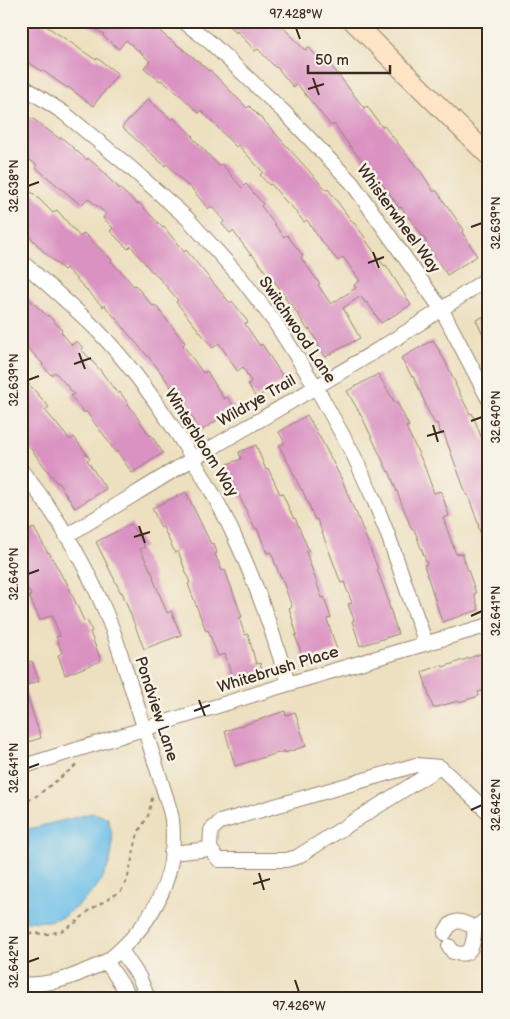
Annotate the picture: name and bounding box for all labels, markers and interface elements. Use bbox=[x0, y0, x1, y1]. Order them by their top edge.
text: 97.428°W bbox=[269, 7, 323, 22]
scale bar bbox=[308, 42, 390, 74]
text: 50 m bbox=[315, 51, 349, 70]
text: 32.638°N bbox=[7, 159, 22, 213]
street label: Whisterwheel Way bbox=[352, 161, 444, 278]
text: 32.639°N bbox=[489, 196, 504, 250]
street label: Switchwood Lane bbox=[254, 273, 340, 387]
text: 32.639°N bbox=[7, 353, 22, 407]
street label: Wildrye Trail bbox=[215, 371, 299, 431]
street label: Winterbloom Way bbox=[160, 385, 242, 501]
text: 32.640°N bbox=[489, 390, 504, 444]
text: 32.640°N bbox=[7, 547, 22, 601]
text: 32.641°N bbox=[489, 586, 504, 636]
street label: Whitebrush Place bbox=[215, 642, 341, 697]
street label: Pondview Lane bbox=[130, 654, 182, 764]
text: 32.641°N bbox=[7, 743, 22, 793]
text: 32.642°N bbox=[489, 779, 504, 831]
text: 32.642°N bbox=[7, 936, 22, 988]
text: 97.426°W bbox=[272, 999, 326, 1014]

